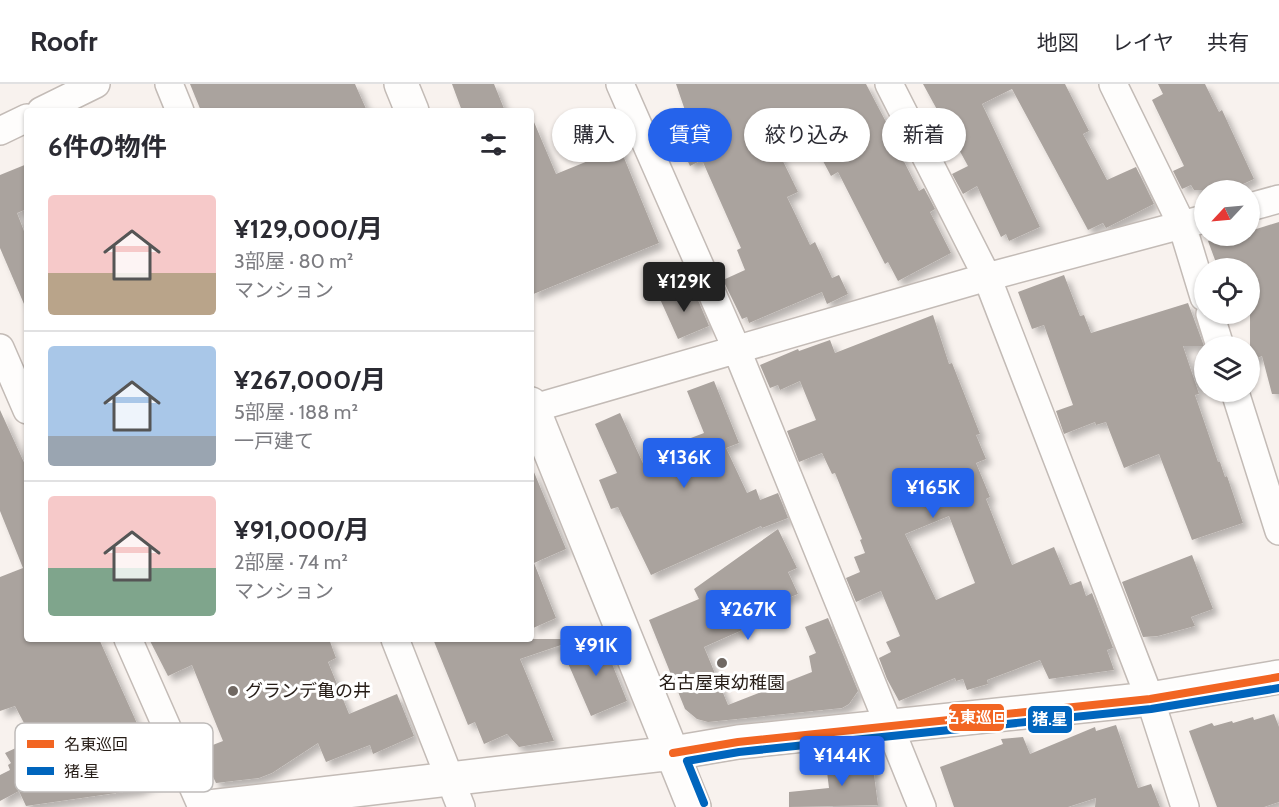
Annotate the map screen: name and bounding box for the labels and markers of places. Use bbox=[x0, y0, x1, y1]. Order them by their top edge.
pin: ¥129K bbox=[642, 262, 726, 313]
pin: ¥136K bbox=[642, 438, 726, 489]
pin: ¥165K bbox=[891, 468, 975, 519]
pin: ¥267K bbox=[706, 590, 790, 641]
pin: ¥91K bbox=[560, 626, 632, 677]
marker: 名古屋東幼稚園 bbox=[715, 656, 729, 670]
place label: 名古屋東幼稚園 bbox=[659, 672, 785, 694]
place label: グランデ亀の井 bbox=[245, 680, 371, 702]
marker: グランデ亀の井 bbox=[226, 684, 240, 698]
pin: ¥144K bbox=[800, 736, 884, 787]

